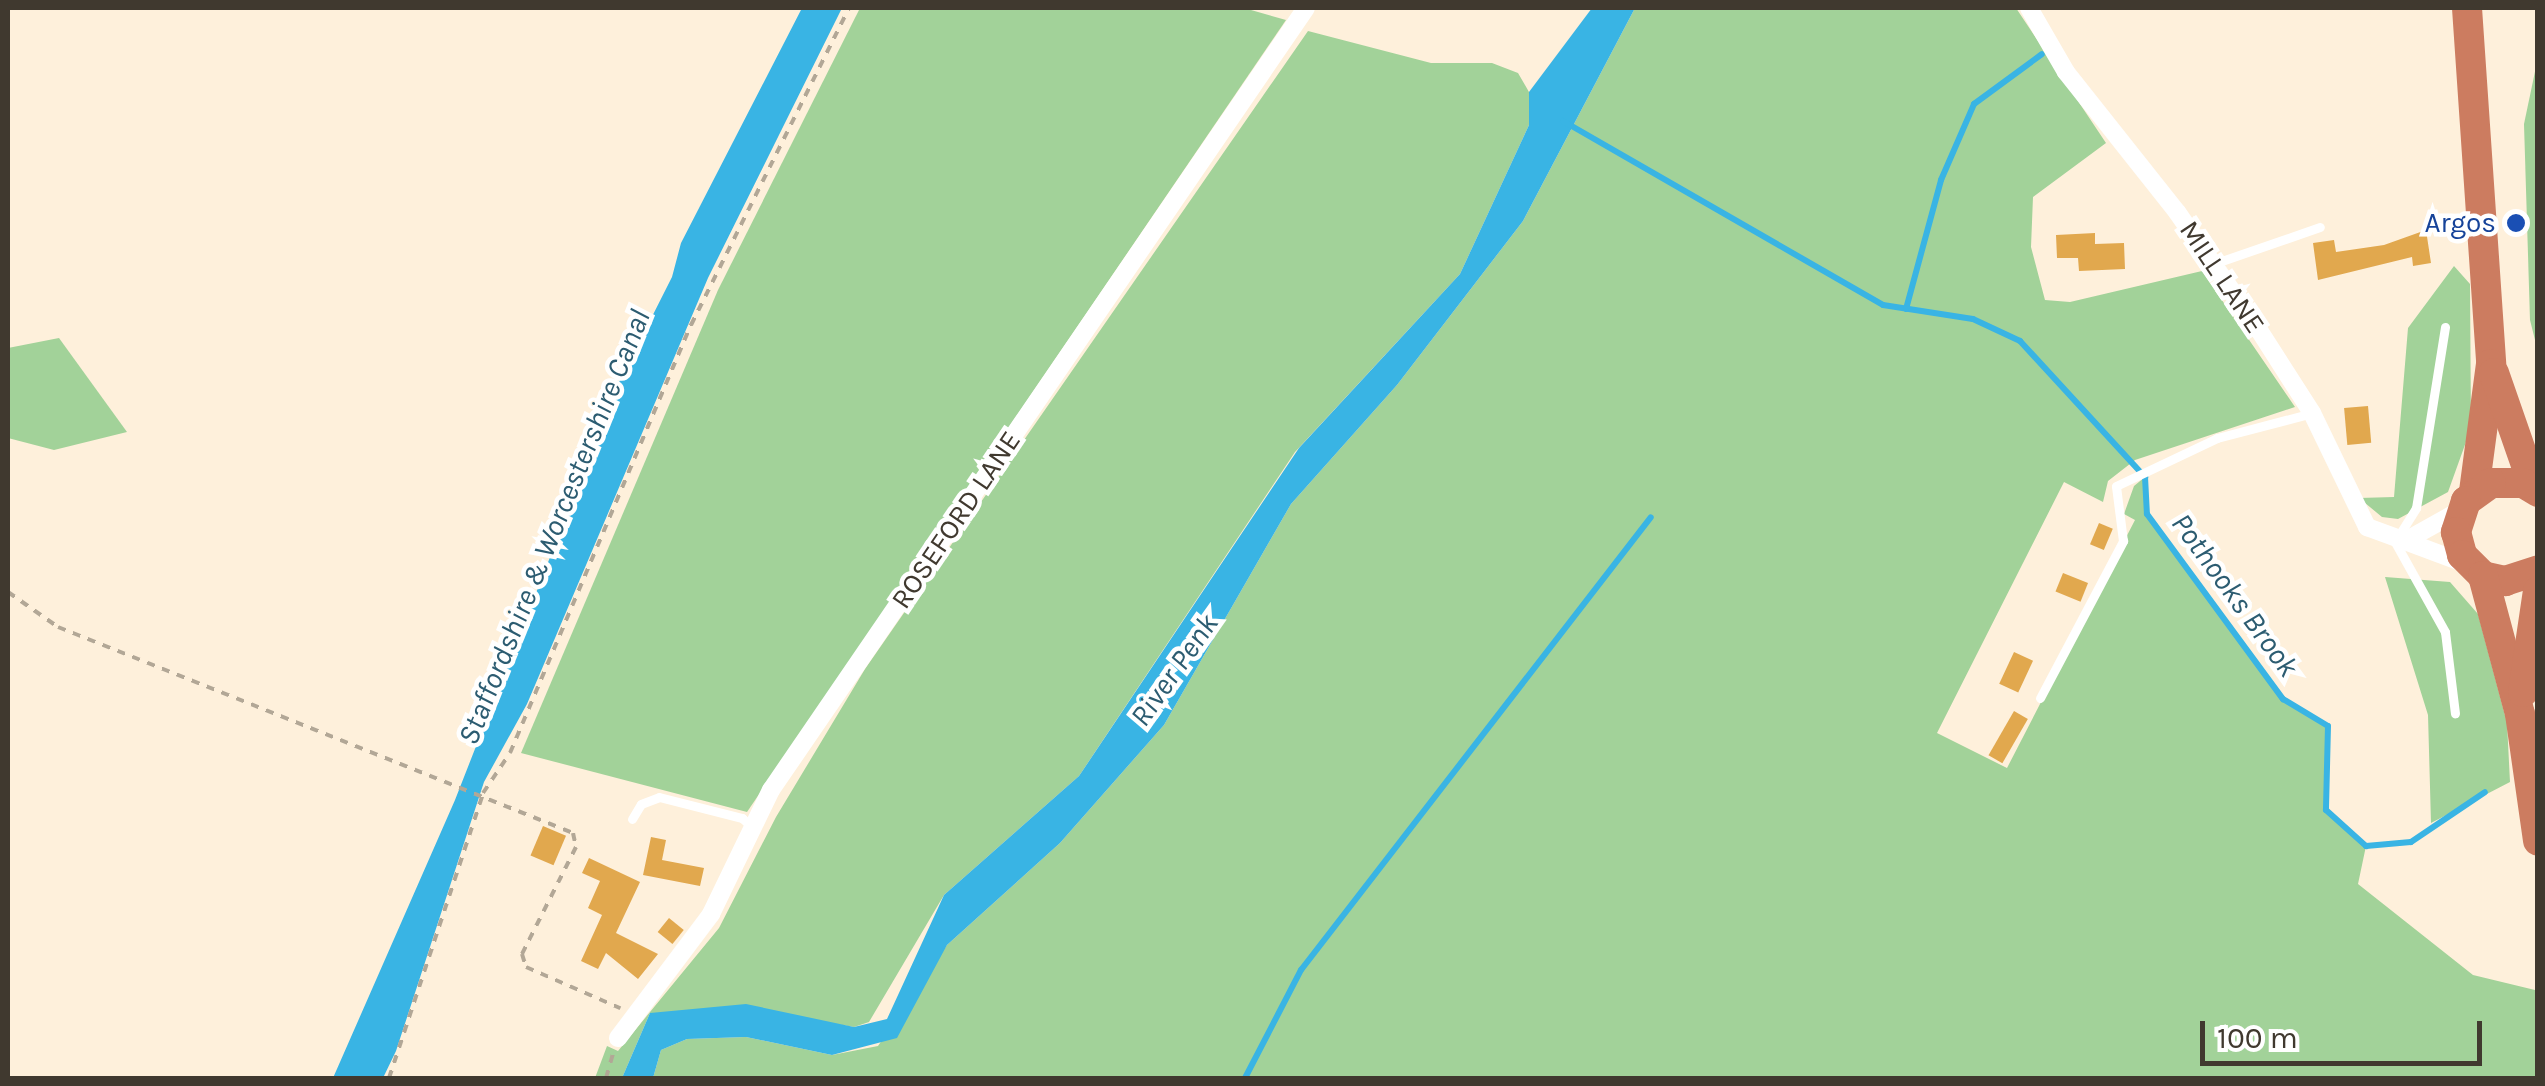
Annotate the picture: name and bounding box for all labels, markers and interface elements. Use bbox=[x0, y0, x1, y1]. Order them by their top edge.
place label: Argos bbox=[2424, 206, 2496, 240]
marker: Argos bbox=[2505, 212, 2527, 234]
street label: MILL LANE bbox=[2172, 214, 2272, 340]
water label: Staffordshire & Worcestershire Canal bbox=[450, 304, 658, 750]
street label: ROSEFORD LANE bbox=[884, 425, 1028, 615]
water label: Pothooks Brook bbox=[2164, 506, 2306, 684]
water label: River Penk bbox=[1122, 607, 1226, 733]
scale bar bbox=[2205, 1001, 2488, 1063]
text: 100 m bbox=[2217, 1020, 2298, 1056]

